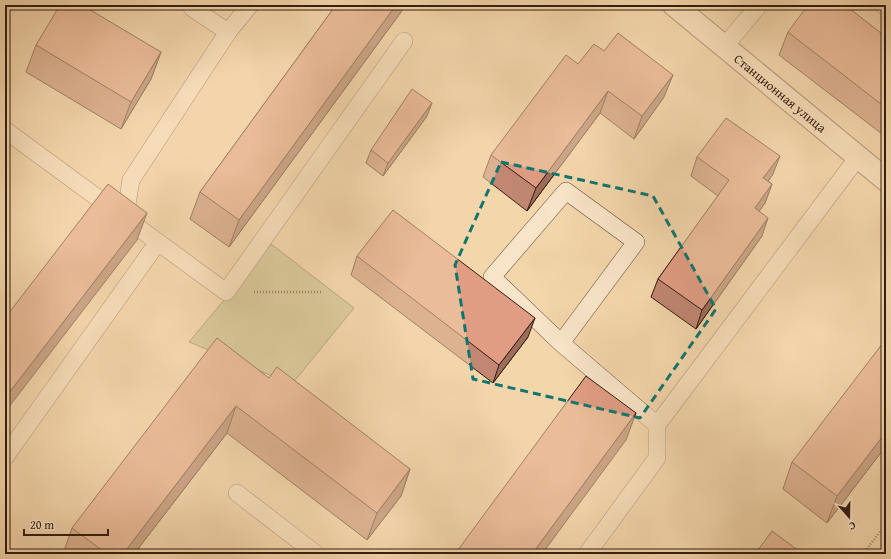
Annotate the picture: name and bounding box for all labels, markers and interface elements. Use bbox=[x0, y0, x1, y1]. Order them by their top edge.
street label: Станционная улица bbox=[730, 49, 831, 138]
north arrow bbox=[829, 497, 869, 537]
scale bar bbox=[24, 511, 108, 537]
text: 20 m bbox=[30, 516, 54, 533]
text: С bbox=[847, 518, 858, 535]

